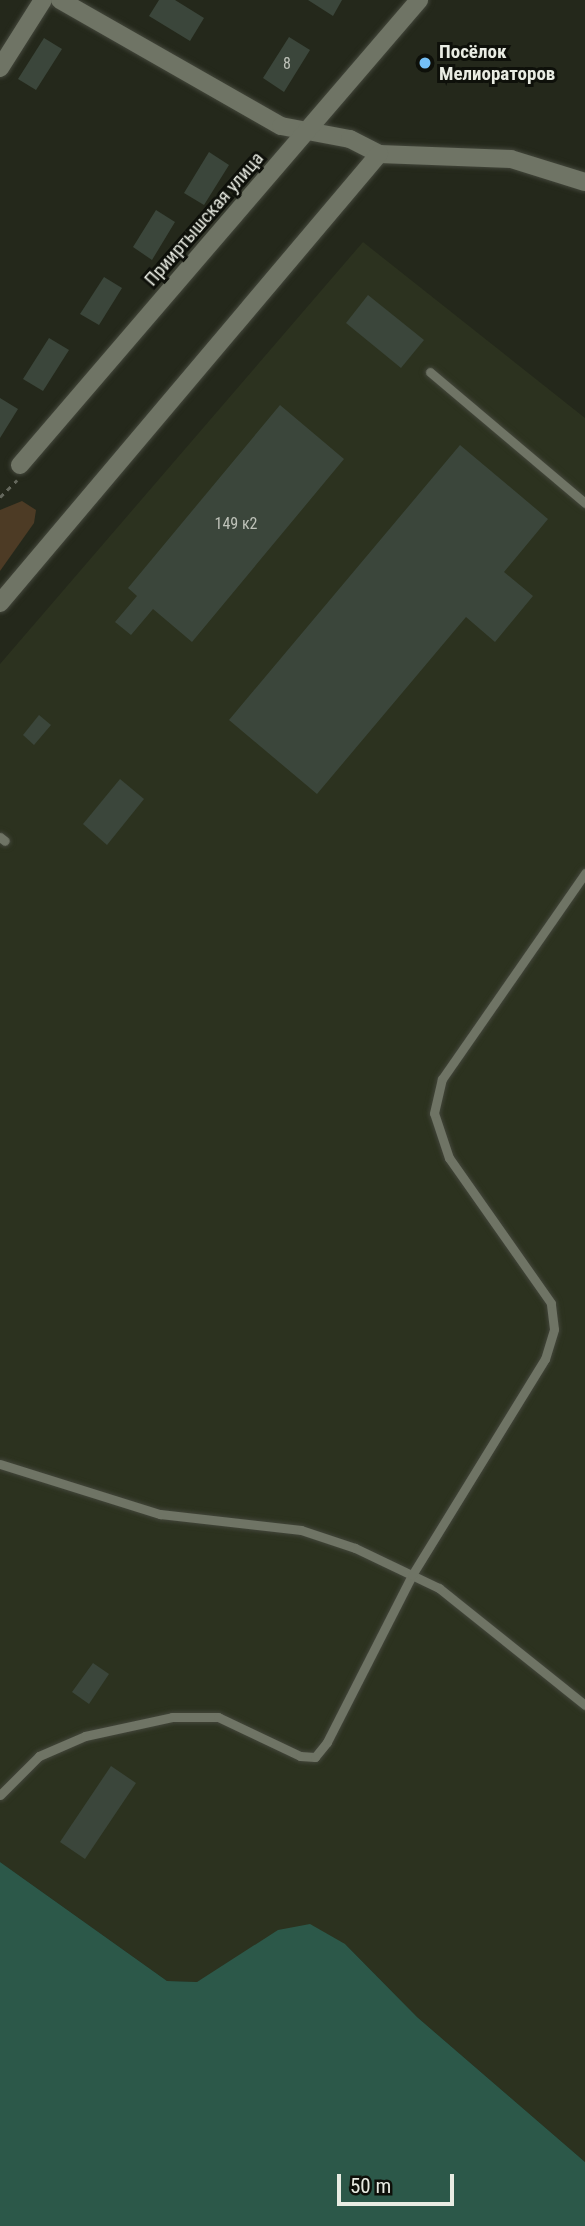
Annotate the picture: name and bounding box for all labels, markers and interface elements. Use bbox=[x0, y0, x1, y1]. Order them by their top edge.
place label: Посёлок Мелиораторов bbox=[439, 41, 555, 85]
house number: 8 bbox=[283, 54, 291, 74]
marker: Посёлок Мелиораторов bbox=[417, 55, 433, 71]
street label: Прииртышская улица bbox=[140, 147, 268, 291]
house number: 149 к2 bbox=[215, 514, 257, 534]
scale bar bbox=[340, 2160, 457, 2204]
text: 50 m bbox=[350, 2174, 391, 2198]

